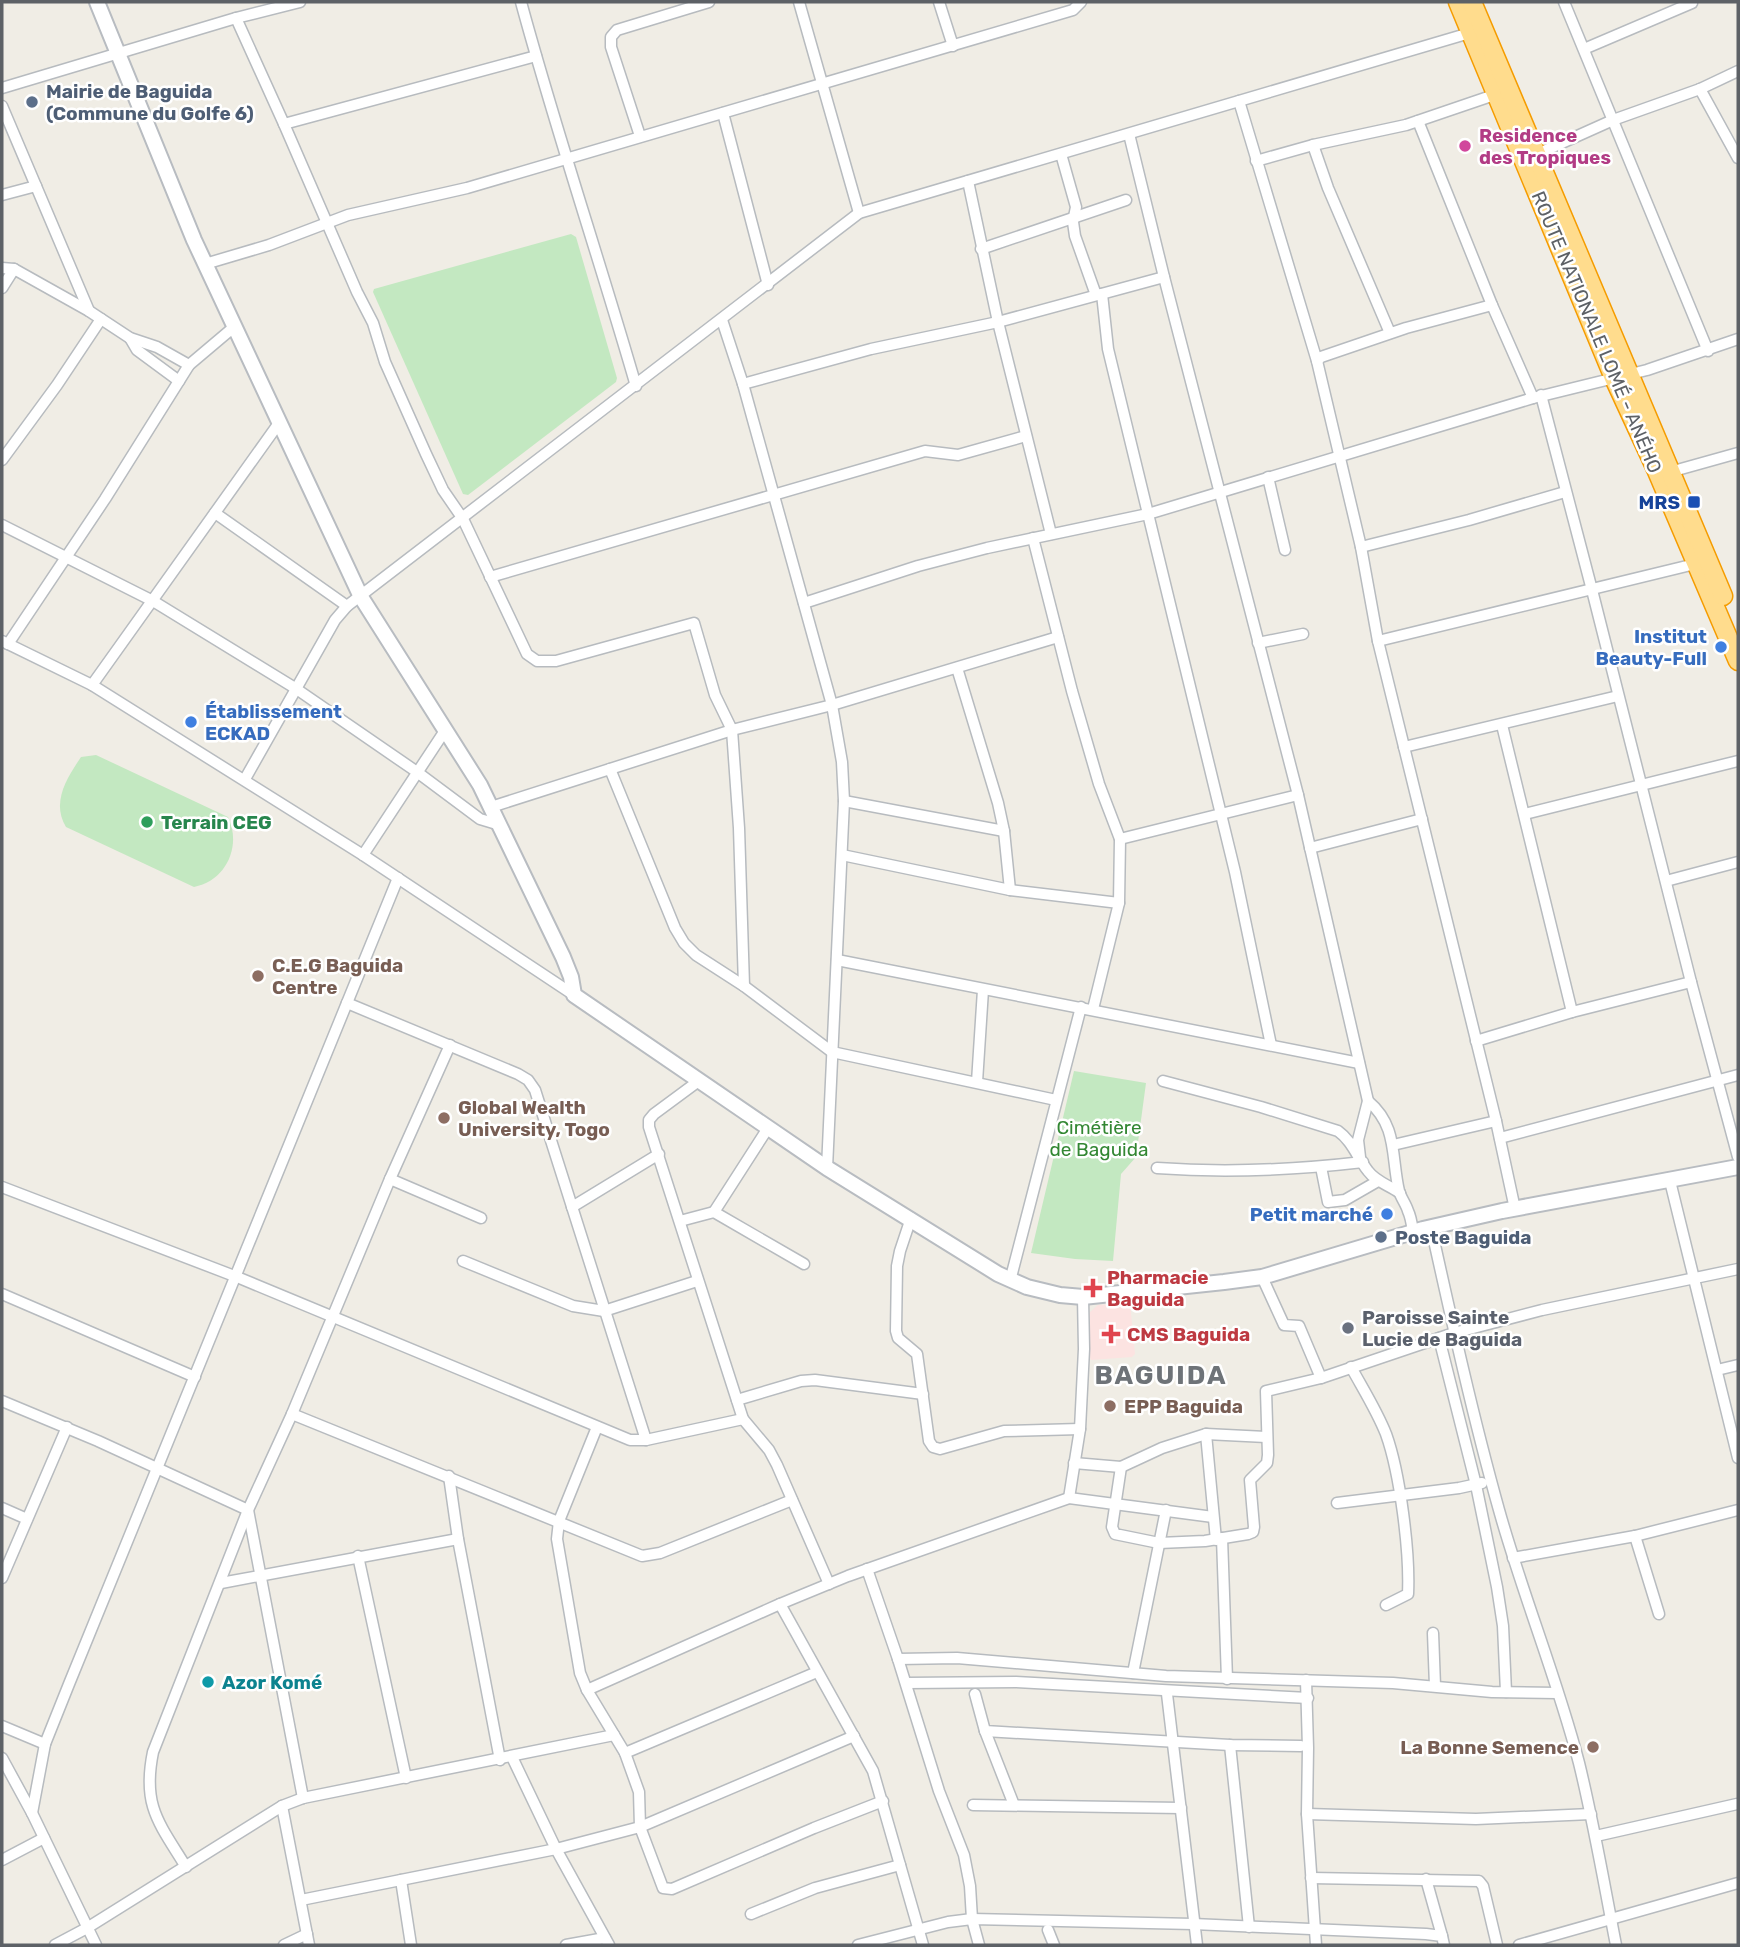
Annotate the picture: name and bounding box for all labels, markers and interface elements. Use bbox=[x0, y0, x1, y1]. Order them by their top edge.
place label: Mairie de Baguida (Commune du Golfe 6) bbox=[46, 80, 254, 125]
marker: Mairie de Baguida (Commune du Golfe 6) bbox=[24, 94, 40, 110]
place label: Residence des Tropiques bbox=[1479, 124, 1611, 169]
marker: Residence des Tropiques bbox=[1457, 138, 1473, 154]
street label: ROUTE NATIONALE LOMÉ - ANÉHO bbox=[1527, 188, 1667, 477]
place label: MRS bbox=[1639, 491, 1680, 514]
marker: MRS bbox=[1686, 494, 1702, 510]
place label: Institut Beauty-Full bbox=[1595, 625, 1707, 670]
marker: Institut Beauty-Full bbox=[1713, 639, 1729, 655]
place label: Établissement ECKAD bbox=[205, 700, 342, 745]
marker: Établissement ECKAD bbox=[183, 714, 199, 730]
place label: Terrain CEG bbox=[161, 811, 272, 834]
marker: Terrain CEG bbox=[139, 814, 155, 830]
place label: C.E.G Baguida Centre bbox=[272, 954, 403, 999]
marker: C.E.G Baguida Centre bbox=[250, 968, 266, 984]
place label: Global Wealth University, Togo bbox=[458, 1096, 610, 1141]
marker: Global Wealth University, Togo bbox=[436, 1110, 452, 1126]
park label: Cimétière de Baguida bbox=[1050, 1116, 1148, 1161]
place label: Petit marché bbox=[1250, 1203, 1373, 1226]
marker: Petit marché bbox=[1379, 1206, 1395, 1222]
place label: Poste Baguida bbox=[1395, 1226, 1531, 1249]
marker: Poste Baguida bbox=[1373, 1229, 1389, 1245]
place label: Pharmacie Baguida bbox=[1107, 1266, 1209, 1311]
marker: Pharmacie Baguida bbox=[1085, 1280, 1101, 1296]
place label: Paroisse Sainte Lucie de Baguida bbox=[1362, 1306, 1522, 1351]
marker: Paroisse Sainte Lucie de Baguida bbox=[1340, 1320, 1356, 1336]
place label: CMS Baguida bbox=[1127, 1323, 1250, 1346]
marker: CMS Baguida bbox=[1101, 1324, 1121, 1344]
district label: BAGUIDA bbox=[1094, 1360, 1228, 1391]
place label: EPP Baguida bbox=[1124, 1395, 1243, 1418]
marker: EPP Baguida bbox=[1102, 1398, 1118, 1414]
place label: Azor Komé bbox=[222, 1671, 322, 1694]
marker: Azor Komé bbox=[200, 1674, 216, 1690]
place label: La Bonne Semence bbox=[1400, 1736, 1579, 1759]
marker: La Bonne Semence bbox=[1585, 1739, 1601, 1755]

